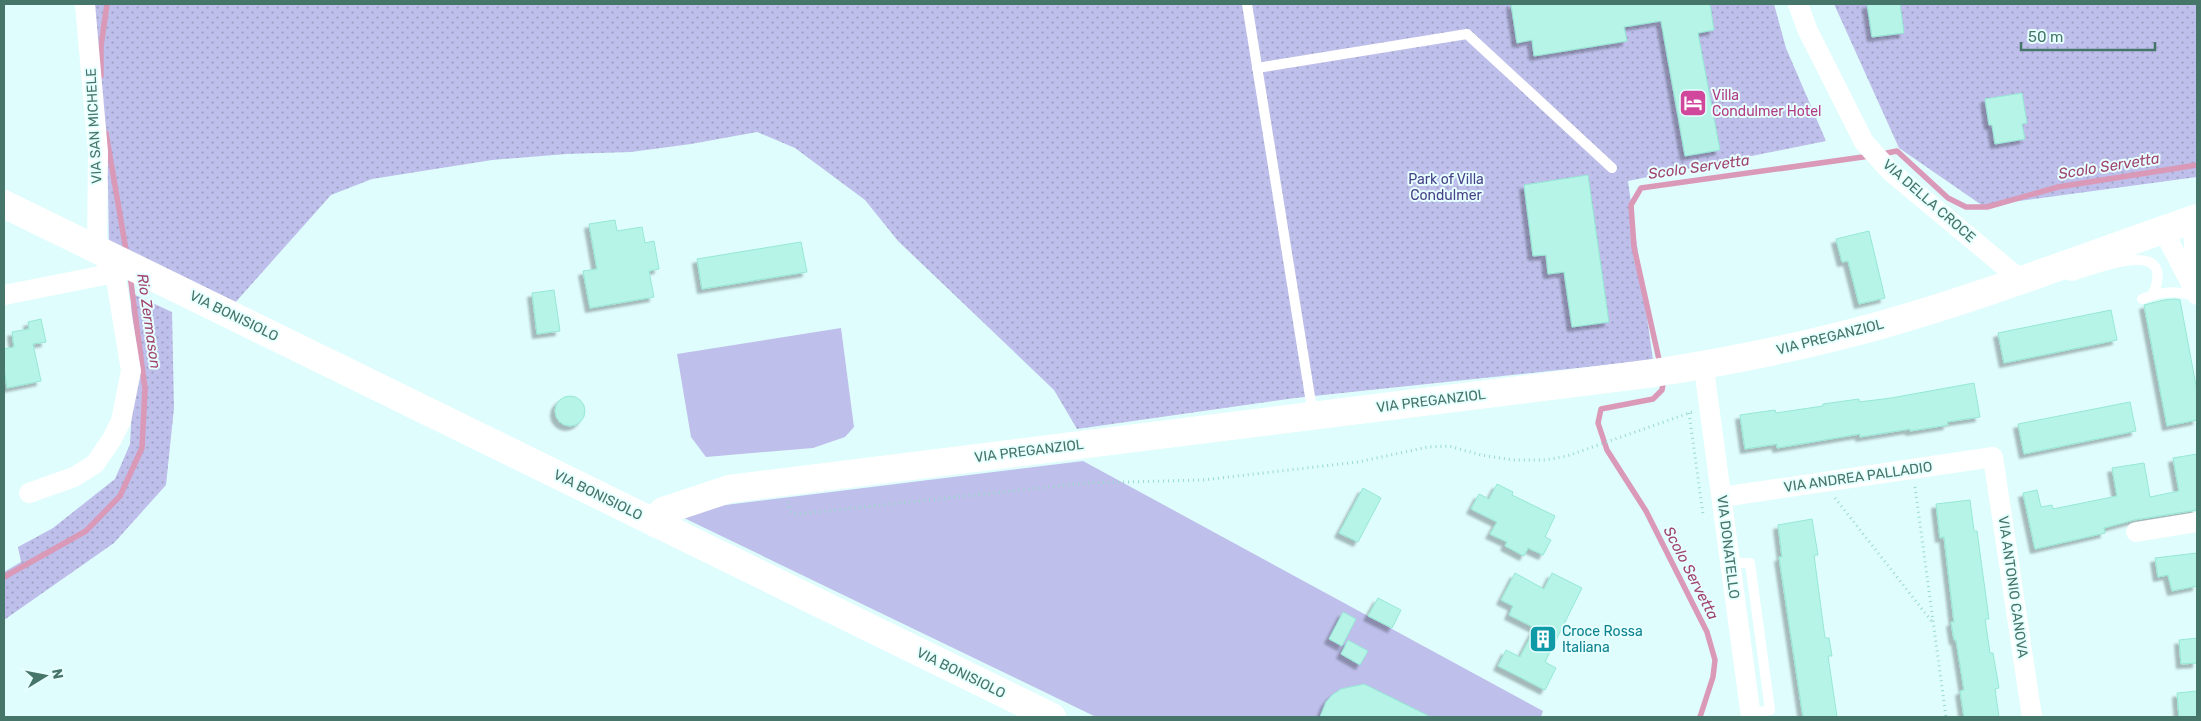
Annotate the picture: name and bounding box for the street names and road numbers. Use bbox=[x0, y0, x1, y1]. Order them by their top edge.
street label: VIA SAN MICHELE bbox=[82, 68, 106, 184]
street label: VIA DELLA CROCE bbox=[1879, 156, 1979, 246]
street label: VIA BONISIOLO bbox=[187, 287, 281, 345]
street label: VIA PREGANZIOL bbox=[1775, 315, 1886, 359]
street label: VIA PREGANZIOL bbox=[1375, 386, 1487, 416]
street label: VIA PREGANZIOL bbox=[973, 436, 1085, 466]
street label: VIA ANDREA PALLADIO bbox=[1783, 458, 1933, 496]
street label: VIA BONISIOLO bbox=[551, 466, 645, 524]
street label: VIA DONATELLO bbox=[1713, 494, 1743, 600]
street label: VIA ANTONIO CANOVA bbox=[1995, 515, 2031, 660]
street label: VIA BONISIOLO bbox=[914, 644, 1008, 702]

